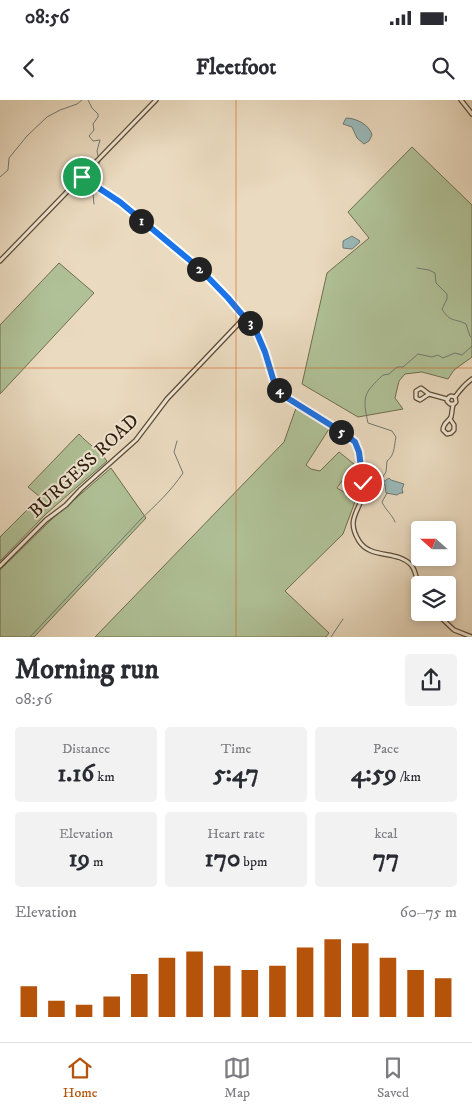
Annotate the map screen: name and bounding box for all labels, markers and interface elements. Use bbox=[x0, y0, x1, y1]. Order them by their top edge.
text: 08:56 bbox=[25, 6, 69, 29]
icon: back bbox=[15, 54, 43, 82]
text: Fleetfoot bbox=[196, 54, 276, 81]
icon: search bbox=[429, 54, 457, 82]
pin bbox=[61, 156, 103, 198]
icon: arrive bbox=[68, 163, 96, 191]
pin: 1 bbox=[128, 208, 154, 234]
text: 1 bbox=[139, 212, 144, 230]
pin: 2 bbox=[186, 256, 212, 282]
text: 2 bbox=[196, 260, 203, 278]
pin: 3 bbox=[238, 310, 262, 336]
text: 3 bbox=[248, 314, 253, 332]
pin: 4 bbox=[266, 378, 292, 402]
text: 4 bbox=[275, 381, 284, 399]
street label: BURGESS ROAD bbox=[24, 409, 144, 523]
pin: 5 bbox=[328, 420, 354, 444]
text: 5 bbox=[338, 423, 345, 441]
pin bbox=[342, 462, 384, 504]
icon: check bbox=[349, 469, 377, 497]
north arrow bbox=[411, 521, 456, 566]
map controls bbox=[411, 521, 456, 621]
button: layers bbox=[411, 576, 456, 621]
text: Morning run bbox=[15, 652, 159, 687]
button: share bbox=[405, 654, 457, 706]
text: 08:56 bbox=[15, 689, 52, 709]
text: Distance bbox=[62, 740, 110, 758]
text: Time bbox=[221, 740, 251, 758]
text: Pace bbox=[373, 740, 399, 758]
text: 1.16 bbox=[57, 758, 94, 789]
text: 5:47 bbox=[213, 758, 259, 789]
text: 4:59 bbox=[351, 758, 397, 789]
text: km bbox=[94, 768, 115, 786]
text: /km bbox=[397, 768, 421, 786]
text: Elevation bbox=[59, 825, 113, 843]
text: Heart rate bbox=[207, 825, 265, 843]
text: kcal bbox=[375, 825, 397, 843]
text: 19 bbox=[68, 843, 90, 874]
text: 170 bbox=[205, 843, 240, 874]
text: 77 bbox=[373, 843, 399, 874]
text: m bbox=[90, 853, 104, 871]
text: bpm bbox=[240, 853, 267, 871]
text: Elevation bbox=[15, 902, 77, 922]
text: 60–75 m bbox=[400, 902, 457, 922]
tab: Home bbox=[63, 1054, 97, 1102]
tab: Map bbox=[223, 1054, 251, 1102]
tab: Saved bbox=[377, 1054, 409, 1102]

